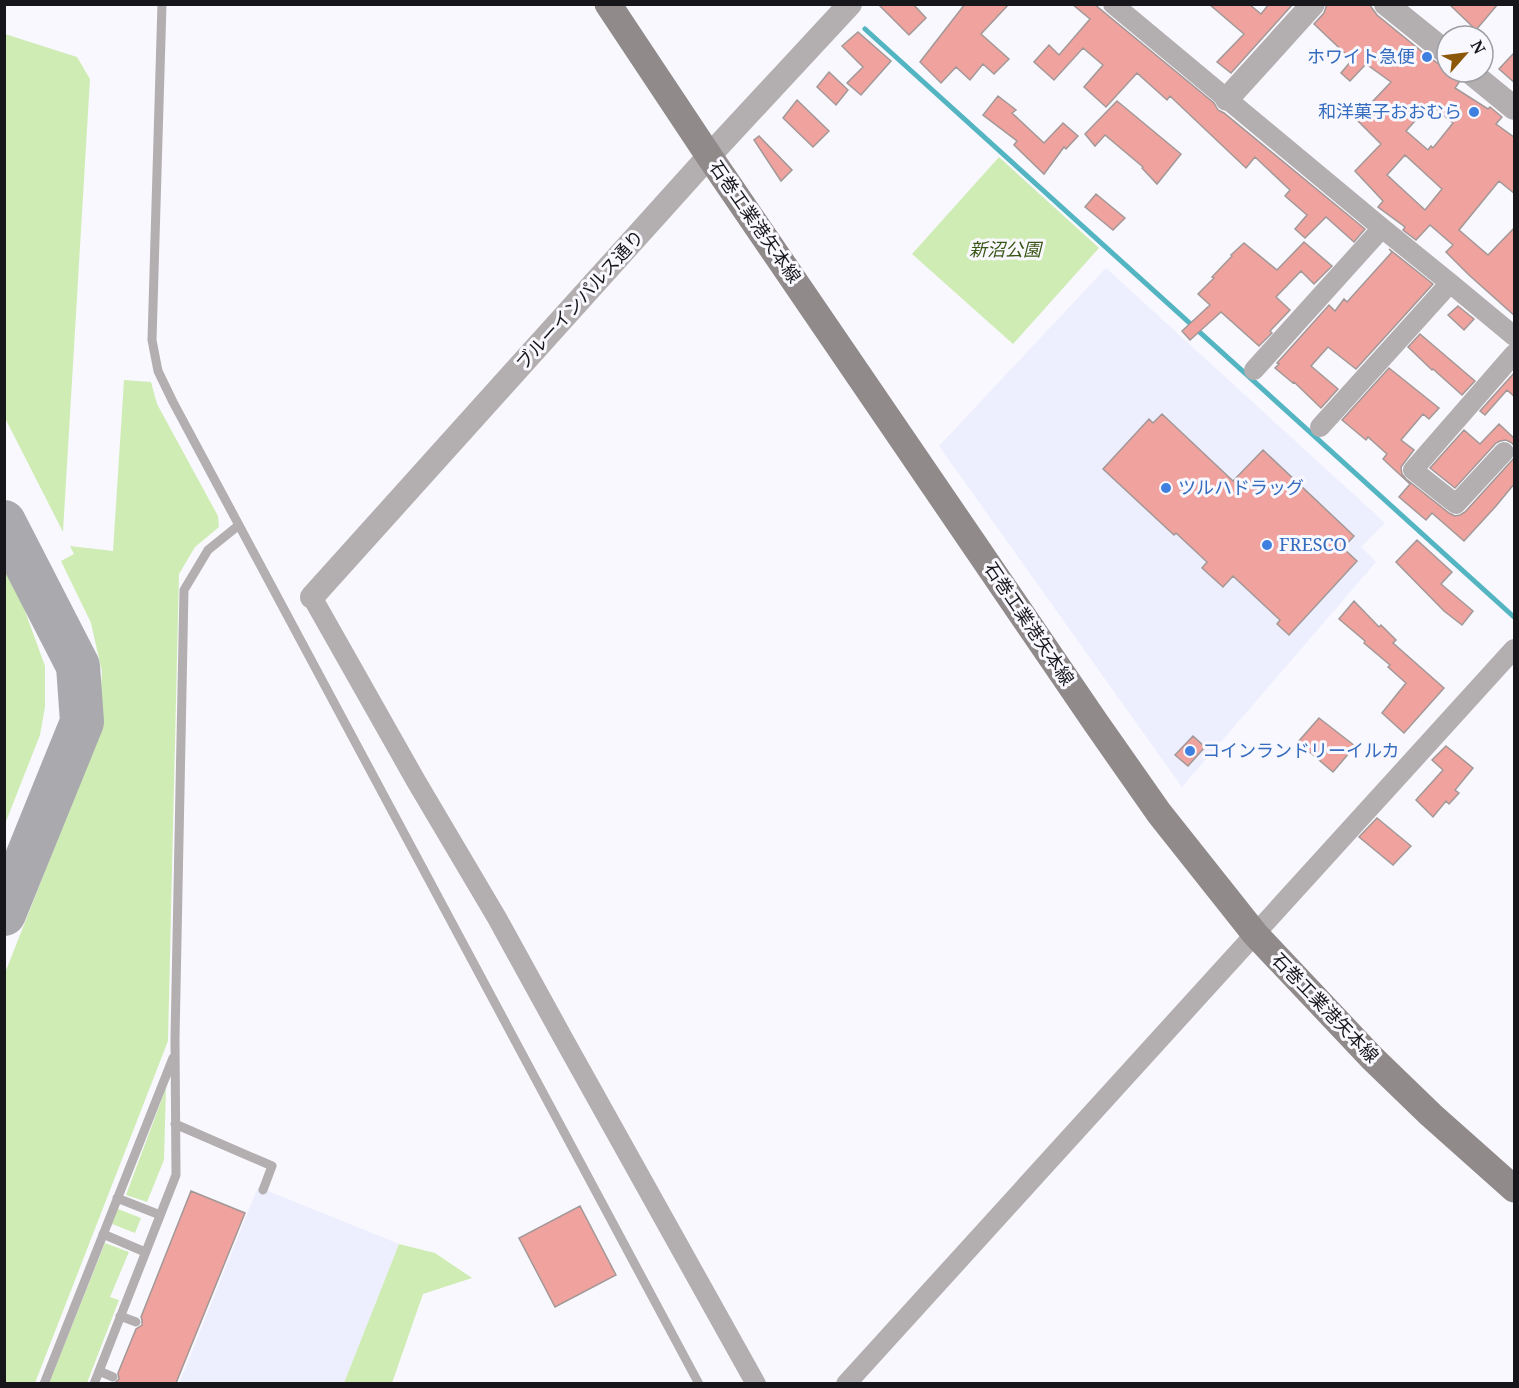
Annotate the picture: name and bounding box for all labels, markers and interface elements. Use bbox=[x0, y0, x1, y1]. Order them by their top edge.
north arrow bbox=[1435, 24, 1495, 84]
text: N bbox=[1466, 36, 1491, 58]
place label: ホワイト急便 bbox=[1307, 44, 1415, 68]
marker: ホワイト急便 bbox=[1420, 50, 1434, 64]
place label: 和洋菓子おおむら bbox=[1318, 99, 1462, 123]
marker: 和洋菓子おおむら bbox=[1467, 105, 1481, 119]
street label: 石巻工業港矢本線 bbox=[705, 156, 807, 287]
street label: ブルーインパルス通り bbox=[510, 224, 648, 374]
park label: 新沼公園 bbox=[969, 237, 1044, 261]
place label: ツルハドラッグ bbox=[1178, 475, 1304, 499]
marker: ツルハドラッグ bbox=[1159, 481, 1173, 495]
place label: FRESCO bbox=[1279, 532, 1347, 556]
marker: FRESCO bbox=[1260, 538, 1274, 552]
street label: 石巻工業港矢本線 bbox=[980, 557, 1080, 690]
place label: コインランドリーイルカ bbox=[1202, 738, 1399, 762]
marker: コインランドリーイルカ bbox=[1183, 744, 1197, 758]
street label: 石巻工業港矢本線 bbox=[1267, 947, 1384, 1067]

